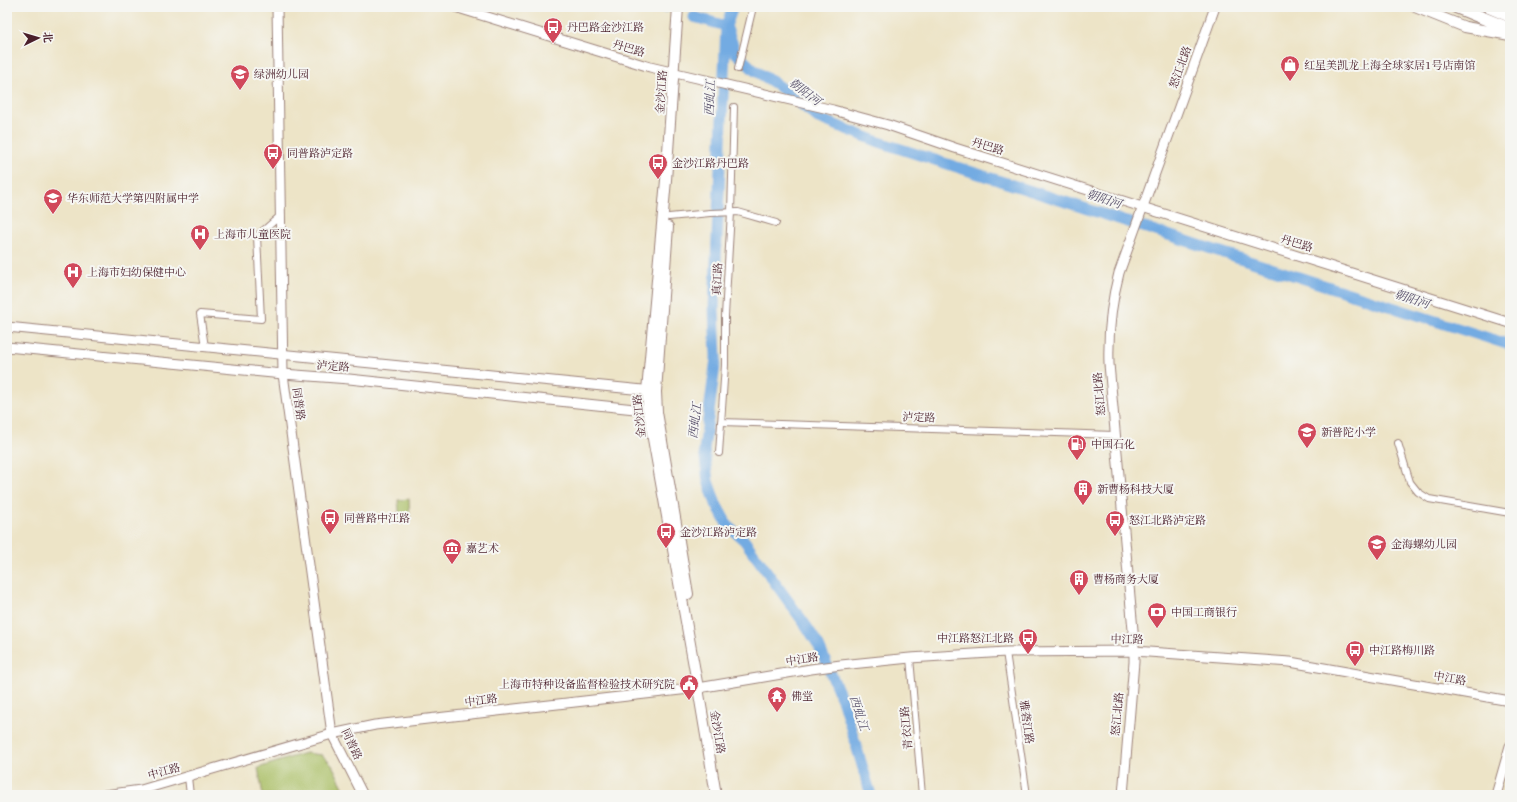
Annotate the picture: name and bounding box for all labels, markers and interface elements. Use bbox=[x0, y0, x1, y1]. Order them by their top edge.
bus stop icon: 丹巴路金沙江路 bbox=[542, 16, 564, 44]
north arrow bbox=[18, 18, 58, 58]
place label: 丹巴路金沙江路 bbox=[567, 21, 644, 34]
text: 北 bbox=[41, 31, 53, 43]
street label: 丹巴路 bbox=[611, 37, 647, 60]
street label: 怒江北路 bbox=[1167, 44, 1194, 90]
shop icon: 红星美凯龙上海全球家居1号店南馆 bbox=[1279, 54, 1301, 82]
place label: 红星美凯龙上海全球家居1号店南馆 bbox=[1304, 59, 1475, 72]
school or university icon: 绿洲幼儿园 bbox=[229, 63, 251, 91]
place label: 绿洲幼儿园 bbox=[254, 68, 309, 81]
street label: 金沙江路 bbox=[653, 70, 670, 114]
water label: 朝阳河 bbox=[786, 76, 825, 110]
water label: 西虬江 bbox=[702, 78, 718, 116]
street label: 丹巴路 bbox=[970, 135, 1006, 158]
bus stop icon: 同普路泸定路 bbox=[262, 142, 284, 170]
place label: 同普路泸定路 bbox=[287, 147, 353, 160]
bus stop icon: 金沙江路丹巴路 bbox=[647, 152, 669, 180]
place label: 金沙江路丹巴路 bbox=[672, 157, 749, 170]
school or university icon: 华东师范大学第四附属中学 bbox=[42, 187, 64, 215]
water label: 朝阳河 bbox=[1085, 187, 1125, 212]
place label: 华东师范大学第四附属中学 bbox=[67, 192, 199, 205]
hospital icon: 上海市儿童医院 bbox=[189, 223, 211, 251]
place label: 上海市儿童医院 bbox=[214, 228, 291, 241]
street label: 丹巴路 bbox=[1279, 232, 1315, 255]
hospital icon: 上海市妇幼保健中心 bbox=[62, 261, 84, 289]
street label: 真江路 bbox=[710, 262, 725, 296]
place label: 上海市妇幼保健中心 bbox=[87, 266, 186, 279]
water label: 朝阳河 bbox=[1393, 287, 1433, 312]
street label: 泸定路 bbox=[316, 359, 350, 374]
street label: 怒江北路 bbox=[1091, 371, 1108, 416]
street label: 同普路 bbox=[290, 387, 307, 421]
street label: 金沙江路 bbox=[631, 393, 648, 439]
water label: 西虬江 bbox=[686, 400, 704, 440]
street label: 泸定路 bbox=[902, 410, 936, 425]
school or university icon: 新普陀小学 bbox=[1296, 421, 1318, 449]
place label: 新普陀小学 bbox=[1321, 426, 1376, 439]
fuel station icon: 中国石化 bbox=[1066, 433, 1088, 461]
place label: 中国石化 bbox=[1091, 438, 1135, 451]
building icon: 新曹杨科技大厦 bbox=[1072, 478, 1094, 506]
place label: 新曹杨科技大厦 bbox=[1097, 483, 1174, 496]
bus stop icon: 同普路中江路 bbox=[319, 507, 341, 535]
bus stop icon: 怒江北路泸定路 bbox=[1104, 509, 1126, 537]
place label: 同普路中江路 bbox=[344, 512, 410, 525]
place label: 怒江北路泸定路 bbox=[1129, 514, 1206, 527]
bus stop icon: 金沙江路泸定路 bbox=[655, 521, 677, 549]
place label: 金沙江路泸定路 bbox=[680, 526, 757, 539]
school or university icon: 金海螺幼儿园 bbox=[1366, 533, 1388, 561]
museum icon: 嘉艺术 bbox=[441, 537, 463, 565]
place label: 金海螺幼儿园 bbox=[1391, 538, 1457, 551]
place label: 嘉艺术 bbox=[466, 542, 499, 555]
building icon: 曹杨商务大厦 bbox=[1068, 568, 1090, 596]
place label: 曹杨商务大厦 bbox=[1093, 573, 1159, 586]
bank icon: 中国工商银行 bbox=[1146, 601, 1168, 629]
place label: 中国工商银行 bbox=[1171, 606, 1237, 619]
bus stop icon: 中江路怒江北路 bbox=[1017, 627, 1039, 655]
place label: 中江路怒江北路 bbox=[937, 632, 1014, 645]
street label: 中江路 bbox=[1110, 633, 1144, 646]
bus stop icon: 中江路梅川路 bbox=[1344, 639, 1366, 667]
place label: 中江路梅川路 bbox=[1369, 644, 1435, 657]
street label: 中江路 bbox=[785, 650, 819, 668]
street label: 中江路 bbox=[1433, 669, 1467, 688]
public building icon: 上海市特种设备监督检验技术研究院 bbox=[678, 673, 700, 701]
place label: 上海市特种设备监督检验技术研究院 bbox=[499, 678, 675, 691]
temple icon: 佛堂 bbox=[766, 685, 788, 713]
place label: 佛堂 bbox=[791, 690, 813, 703]
street label: 中江路 bbox=[464, 692, 498, 709]
street label: 怒江北路 bbox=[1109, 692, 1126, 737]
water label: 西虬江 bbox=[847, 694, 872, 734]
street label: 雅砻江路 bbox=[1017, 699, 1036, 745]
street label: 青衣江路 bbox=[898, 705, 915, 750]
street label: 金沙江路 bbox=[708, 709, 727, 755]
street label: 同普路 bbox=[339, 727, 364, 762]
street label: 中江路 bbox=[147, 761, 182, 782]

